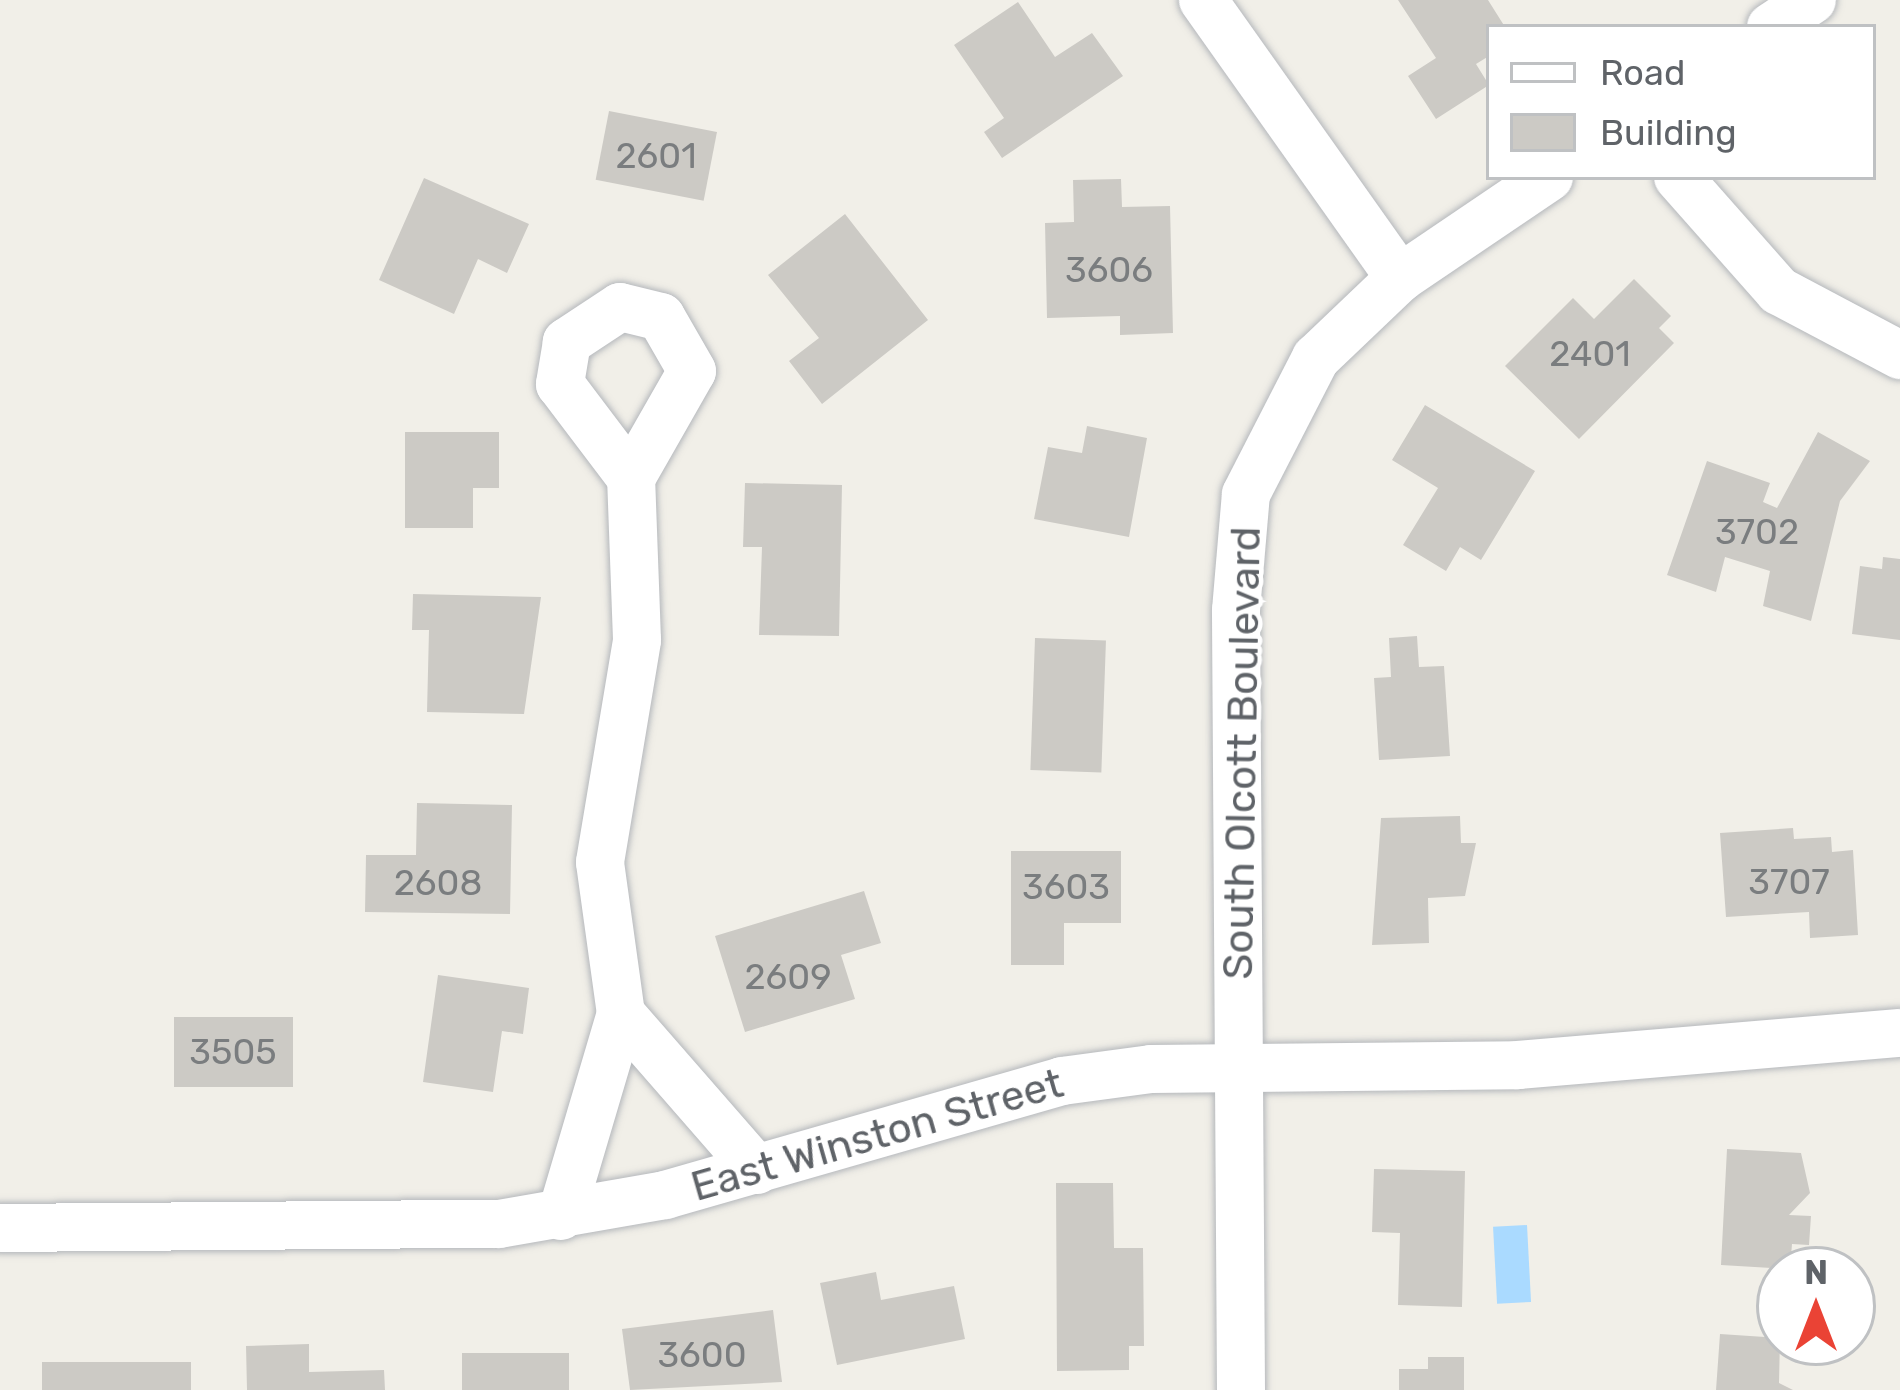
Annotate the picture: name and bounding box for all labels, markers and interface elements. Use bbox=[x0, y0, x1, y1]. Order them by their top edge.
legend bbox=[1486, 24, 1876, 180]
text: Road bbox=[1600, 51, 1685, 94]
text: Building bbox=[1600, 111, 1737, 154]
house number: 2601 bbox=[615, 134, 697, 178]
house number: 3606 bbox=[1065, 248, 1153, 292]
house number: 2401 bbox=[1549, 332, 1631, 376]
house number: 3702 bbox=[1715, 510, 1799, 554]
street label: South Olcott Boulevard bbox=[1213, 526, 1271, 980]
house number: 3707 bbox=[1748, 860, 1830, 904]
house number: 2608 bbox=[394, 861, 482, 905]
house number: 3603 bbox=[1022, 865, 1110, 909]
house number: 2609 bbox=[744, 955, 832, 999]
house number: 3505 bbox=[189, 1030, 277, 1074]
street label: East Winston Street bbox=[685, 1058, 1069, 1212]
north arrow bbox=[1756, 1246, 1876, 1366]
text: N bbox=[1804, 1253, 1828, 1292]
house number: 3600 bbox=[657, 1333, 747, 1377]

